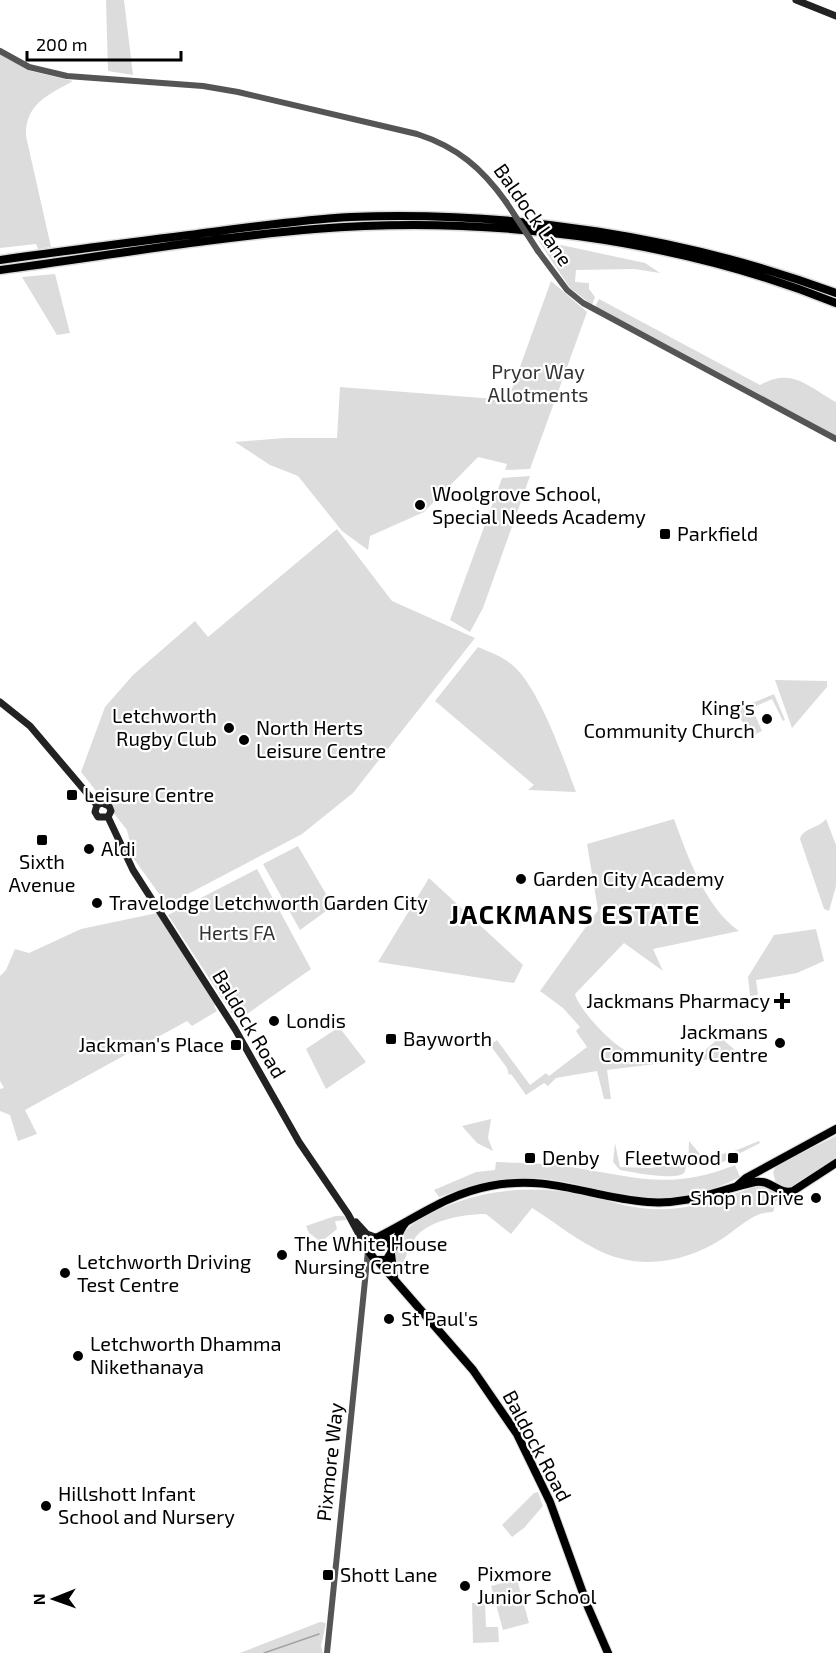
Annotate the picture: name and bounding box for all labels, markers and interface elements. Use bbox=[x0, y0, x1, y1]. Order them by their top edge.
scale bar bbox=[27, 24, 182, 62]
text: 200 m bbox=[36, 33, 88, 55]
street label: Baldock Lane bbox=[490, 158, 578, 270]
park label: Pryor Way Allotments bbox=[488, 359, 588, 406]
place label: Woolgrove School, Special Needs Academy bbox=[432, 481, 646, 528]
marker: Woolgrove School, Special Needs Academy bbox=[413, 498, 427, 512]
place label: Parkfield bbox=[677, 521, 758, 545]
marker: Parkfield bbox=[658, 527, 672, 541]
place label: King's Community Church bbox=[583, 695, 755, 742]
place label: Letchworth Rugby Club bbox=[112, 703, 217, 750]
marker: King's Community Church bbox=[760, 712, 774, 726]
place label: North Herts Leisure Centre bbox=[256, 715, 386, 762]
marker: Letchworth Rugby Club bbox=[222, 721, 236, 735]
marker: North Herts Leisure Centre bbox=[237, 733, 251, 747]
place label: Leisure Centre bbox=[84, 782, 214, 806]
marker: Leisure Centre bbox=[65, 788, 79, 802]
marker: Sixth Avenue bbox=[35, 833, 49, 847]
place label: Aldi bbox=[101, 836, 136, 860]
marker: Aldi bbox=[82, 842, 96, 856]
place label: Sixth Avenue bbox=[8, 849, 76, 896]
place label: Garden City Academy bbox=[533, 866, 725, 890]
marker: Garden City Academy bbox=[514, 872, 528, 886]
place label: Travelodge Letchworth Garden City bbox=[109, 890, 428, 914]
marker: Travelodge Letchworth Garden City bbox=[90, 896, 104, 910]
district label: JACKMANS ESTATE bbox=[449, 898, 701, 929]
park label: Herts FA bbox=[199, 920, 276, 944]
street label: Baldock Road bbox=[208, 965, 292, 1082]
place label: Jackmans Pharmacy bbox=[586, 988, 770, 1012]
marker: Jackmans Pharmacy bbox=[775, 994, 789, 1008]
place label: Londis bbox=[286, 1008, 346, 1032]
marker: Londis bbox=[267, 1014, 281, 1028]
place label: Jackmans Community Centre bbox=[600, 1019, 768, 1066]
place label: Bayworth bbox=[403, 1026, 492, 1050]
place label: Jackman's Place bbox=[78, 1032, 224, 1056]
marker: Bayworth bbox=[384, 1032, 398, 1046]
marker: Jackmans Community Centre bbox=[773, 1036, 787, 1050]
marker: Jackman's Place bbox=[229, 1038, 243, 1052]
place label: Denby bbox=[542, 1145, 600, 1169]
place label: Fleetwood bbox=[625, 1145, 721, 1169]
marker: Denby bbox=[523, 1151, 537, 1165]
marker: Fleetwood bbox=[726, 1151, 740, 1165]
place label: Shop n Drive bbox=[690, 1185, 804, 1209]
marker: Shop n Drive bbox=[809, 1191, 823, 1205]
place label: The White House Nursing Centre bbox=[294, 1231, 448, 1278]
marker: The White House Nursing Centre bbox=[275, 1248, 289, 1262]
place label: Letchworth Driving Test Centre bbox=[77, 1249, 251, 1296]
marker: Letchworth Driving Test Centre bbox=[58, 1266, 72, 1280]
place label: St Paul's bbox=[401, 1306, 478, 1330]
marker: St Paul's bbox=[382, 1312, 396, 1326]
place label: Letchworth Dhamma Nikethanaya bbox=[90, 1331, 281, 1378]
marker: Letchworth Dhamma Nikethanaya bbox=[71, 1349, 85, 1363]
street label: Baldock Road bbox=[499, 1386, 577, 1505]
street label: Pixmore Way bbox=[311, 1401, 347, 1522]
place label: Hillshott Infant School and Nursery bbox=[58, 1481, 235, 1528]
marker: Hillshott Infant School and Nursery bbox=[39, 1499, 53, 1513]
place label: Pixmore Junior School bbox=[477, 1561, 597, 1608]
place label: Shott Lane bbox=[340, 1562, 438, 1586]
marker: Shott Lane bbox=[321, 1568, 335, 1582]
north arrow bbox=[24, 1569, 84, 1629]
marker: Pixmore Junior School bbox=[458, 1579, 472, 1593]
text: N bbox=[29, 1593, 48, 1605]

